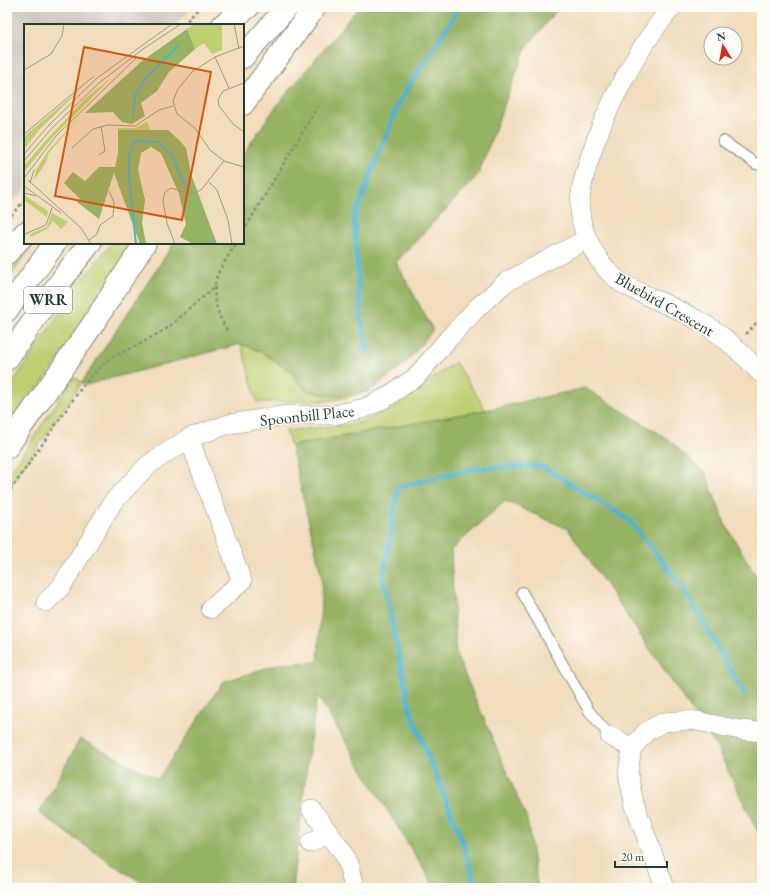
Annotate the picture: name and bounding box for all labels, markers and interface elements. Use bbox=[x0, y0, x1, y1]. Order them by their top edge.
inset map bbox=[24, 24, 244, 244]
north arrow bbox=[703, 26, 743, 66]
text: N bbox=[715, 28, 727, 44]
street label: Bluebird Crescent bbox=[612, 268, 718, 341]
road number: WRR bbox=[24, 287, 72, 313]
street label: Spoonbill Place bbox=[259, 400, 355, 431]
scale bar bbox=[615, 843, 667, 869]
text: 20 m bbox=[621, 849, 645, 865]

